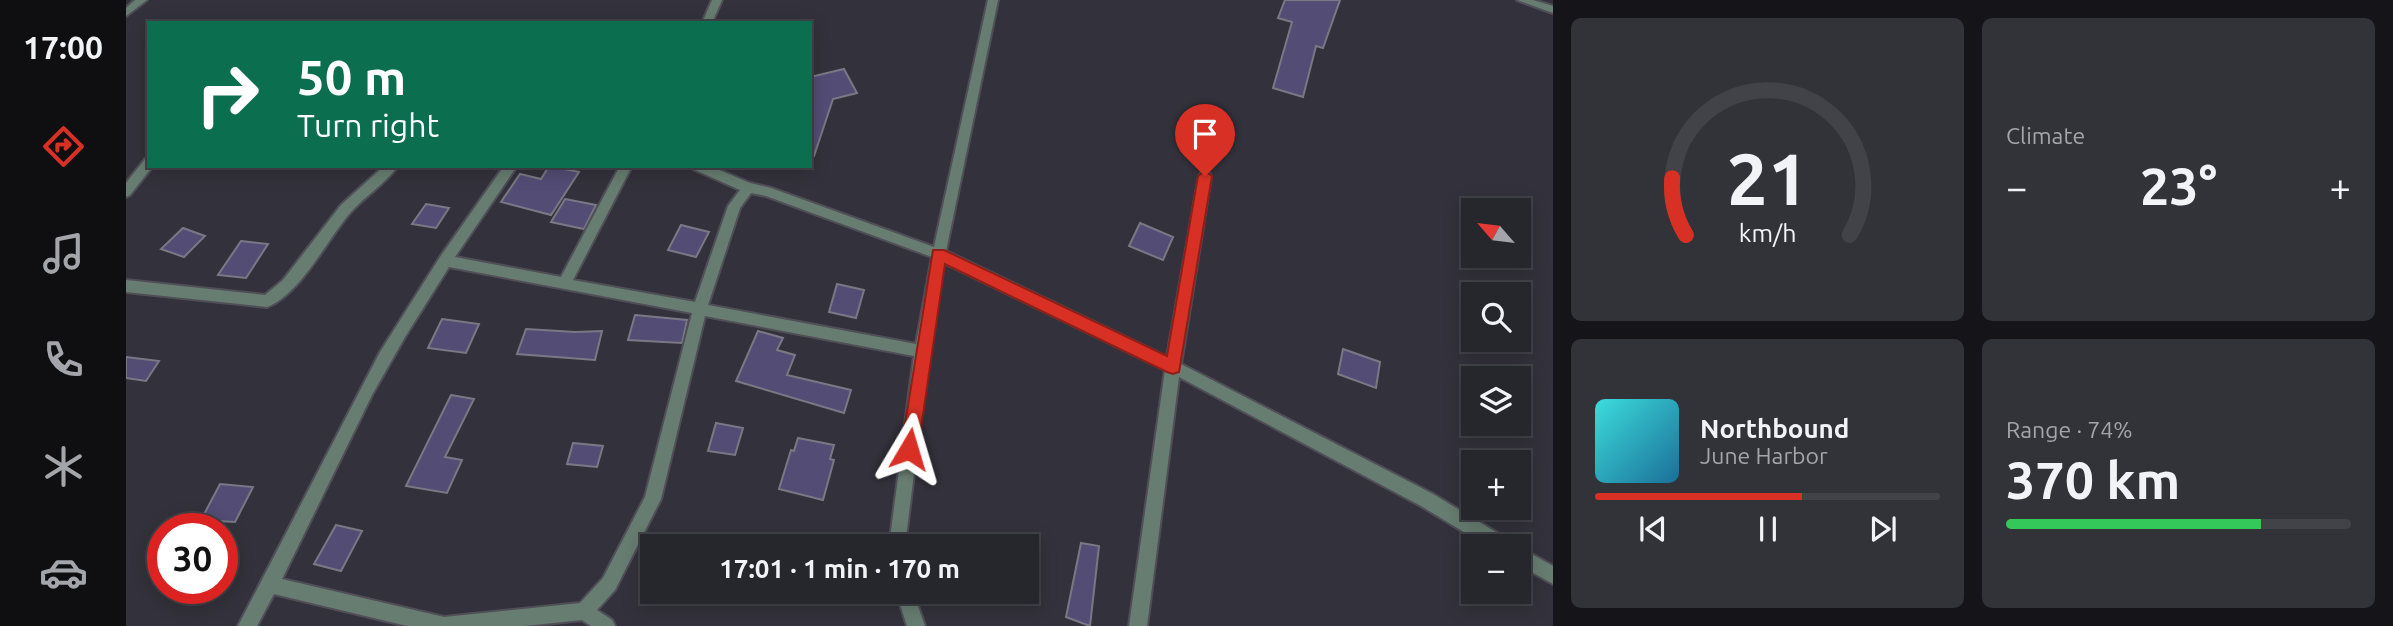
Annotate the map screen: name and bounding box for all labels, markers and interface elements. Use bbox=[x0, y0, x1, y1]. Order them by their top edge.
text: 17:00 bbox=[23, 29, 103, 65]
icon: right bbox=[182, 49, 273, 140]
text: 50 m bbox=[297, 49, 406, 104]
pin bbox=[1175, 104, 1235, 176]
text: Turn right bbox=[297, 107, 439, 143]
icon: arrive bbox=[1186, 115, 1224, 153]
icon: directions bbox=[39, 122, 88, 171]
text: Climate bbox=[2006, 123, 2085, 148]
text: 21 bbox=[1726, 138, 1809, 220]
text: 23° bbox=[2140, 157, 2217, 215]
text: − bbox=[2006, 166, 2027, 208]
text: + bbox=[2330, 166, 2351, 208]
north arrow bbox=[1461, 198, 1531, 268]
map controls bbox=[1461, 198, 1531, 604]
text: km/h bbox=[1739, 219, 1796, 247]
icon: music bbox=[39, 229, 88, 278]
button: search bbox=[1461, 282, 1531, 352]
icon: phone bbox=[39, 335, 88, 384]
button: layers bbox=[1461, 366, 1531, 436]
position arrow bbox=[872, 412, 946, 486]
text: Northbound bbox=[1700, 414, 1849, 443]
text: Range · 74% bbox=[2006, 417, 2133, 442]
icon: climate bbox=[39, 442, 88, 491]
text: June Harbor bbox=[1700, 443, 1828, 468]
button: + bbox=[1461, 450, 1531, 520]
text: 370 km bbox=[2006, 451, 2180, 509]
icon: previous bbox=[1634, 510, 1672, 548]
icon: pause bbox=[1749, 510, 1787, 548]
icon: next bbox=[1864, 510, 1902, 548]
speed limit sign: 30 bbox=[147, 513, 238, 604]
button: − bbox=[1461, 534, 1531, 604]
icon: car bbox=[39, 548, 88, 597]
text: 17:01 · 1 min · 170 m bbox=[719, 554, 960, 583]

